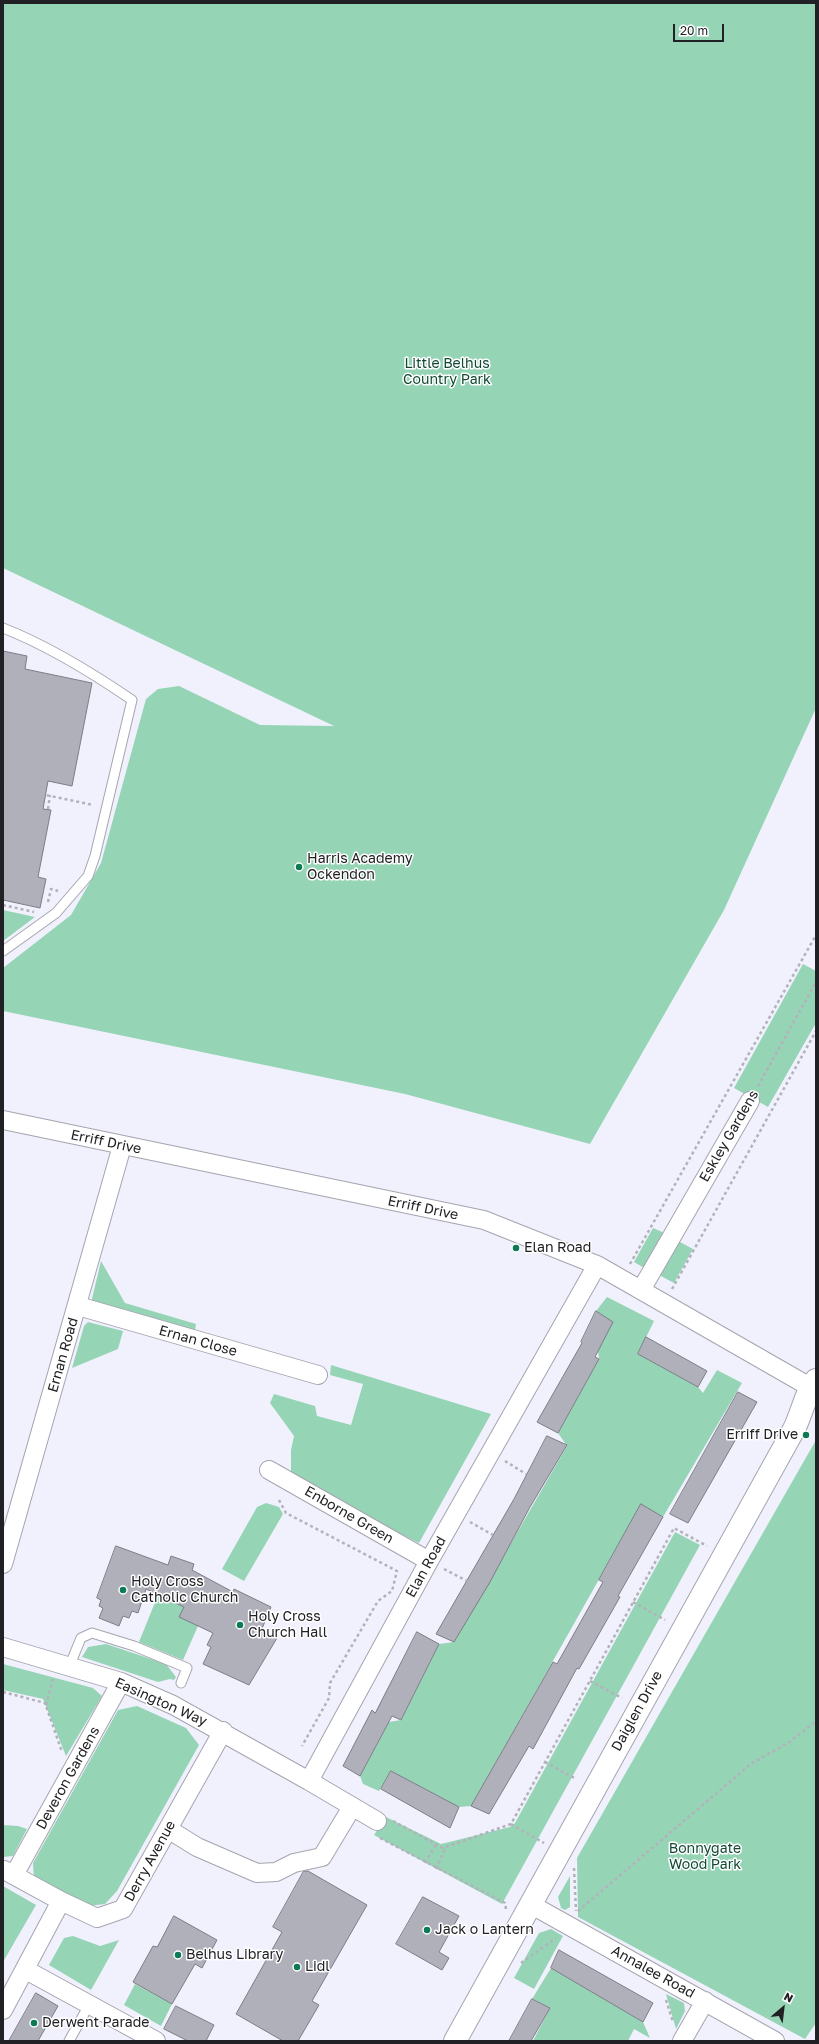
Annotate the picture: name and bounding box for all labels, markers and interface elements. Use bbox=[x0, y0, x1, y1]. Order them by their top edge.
scale bar bbox=[675, 16, 726, 42]
text: 20 m bbox=[680, 23, 708, 38]
park label: Little Belhus Country Park bbox=[403, 356, 491, 388]
place label: Harris Academy Ockendon bbox=[307, 851, 413, 884]
marker: Harris Academy Ockendon bbox=[294, 862, 304, 872]
street label: Eskley Gardens bbox=[696, 1087, 762, 1185]
street label: Erriff Drive bbox=[69, 1126, 143, 1158]
street label: Erriff Drive bbox=[386, 1192, 460, 1224]
place label: Elan Road bbox=[524, 1240, 591, 1256]
marker: Elan Road bbox=[511, 1243, 521, 1253]
street label: Ernan Road bbox=[44, 1316, 82, 1394]
street label: Ernan Close bbox=[157, 1322, 239, 1360]
place label: Erriff Drive bbox=[726, 1427, 798, 1443]
marker: Erriff Drive bbox=[801, 1430, 811, 1440]
street label: Enborne Green bbox=[302, 1483, 396, 1547]
street label: Elan Road bbox=[402, 1533, 450, 1601]
place label: Holy Cross Catholic Church bbox=[131, 1574, 238, 1606]
marker: Holy Cross Catholic Church bbox=[118, 1585, 128, 1595]
place label: Holy Cross Church Hall bbox=[248, 1609, 327, 1642]
marker: Holy Cross Church Hall bbox=[235, 1620, 245, 1630]
street label: Daiglen Drive bbox=[608, 1668, 666, 1754]
street label: Easington Way bbox=[112, 1674, 210, 1730]
street label: Deveron Gardens bbox=[33, 1724, 103, 1832]
street label: Derry Avenue bbox=[121, 1818, 179, 1904]
park label: Bonnygate Wood Park bbox=[669, 1841, 741, 1874]
place label: Jack o Lantern bbox=[435, 1922, 534, 1938]
marker: Jack o Lantern bbox=[422, 1925, 432, 1935]
street label: Annalee Road bbox=[608, 1942, 698, 2002]
place label: Belhus Library bbox=[186, 1947, 283, 1963]
marker: Belhus Library bbox=[173, 1950, 183, 1960]
place label: Lidl bbox=[305, 1959, 330, 1975]
marker: Lidl bbox=[292, 1962, 302, 1972]
north arrow bbox=[763, 1988, 803, 2028]
text: N bbox=[782, 1989, 796, 2005]
place label: Derwent Parade bbox=[42, 2015, 149, 2031]
marker: Derwent Parade bbox=[29, 2018, 39, 2028]

